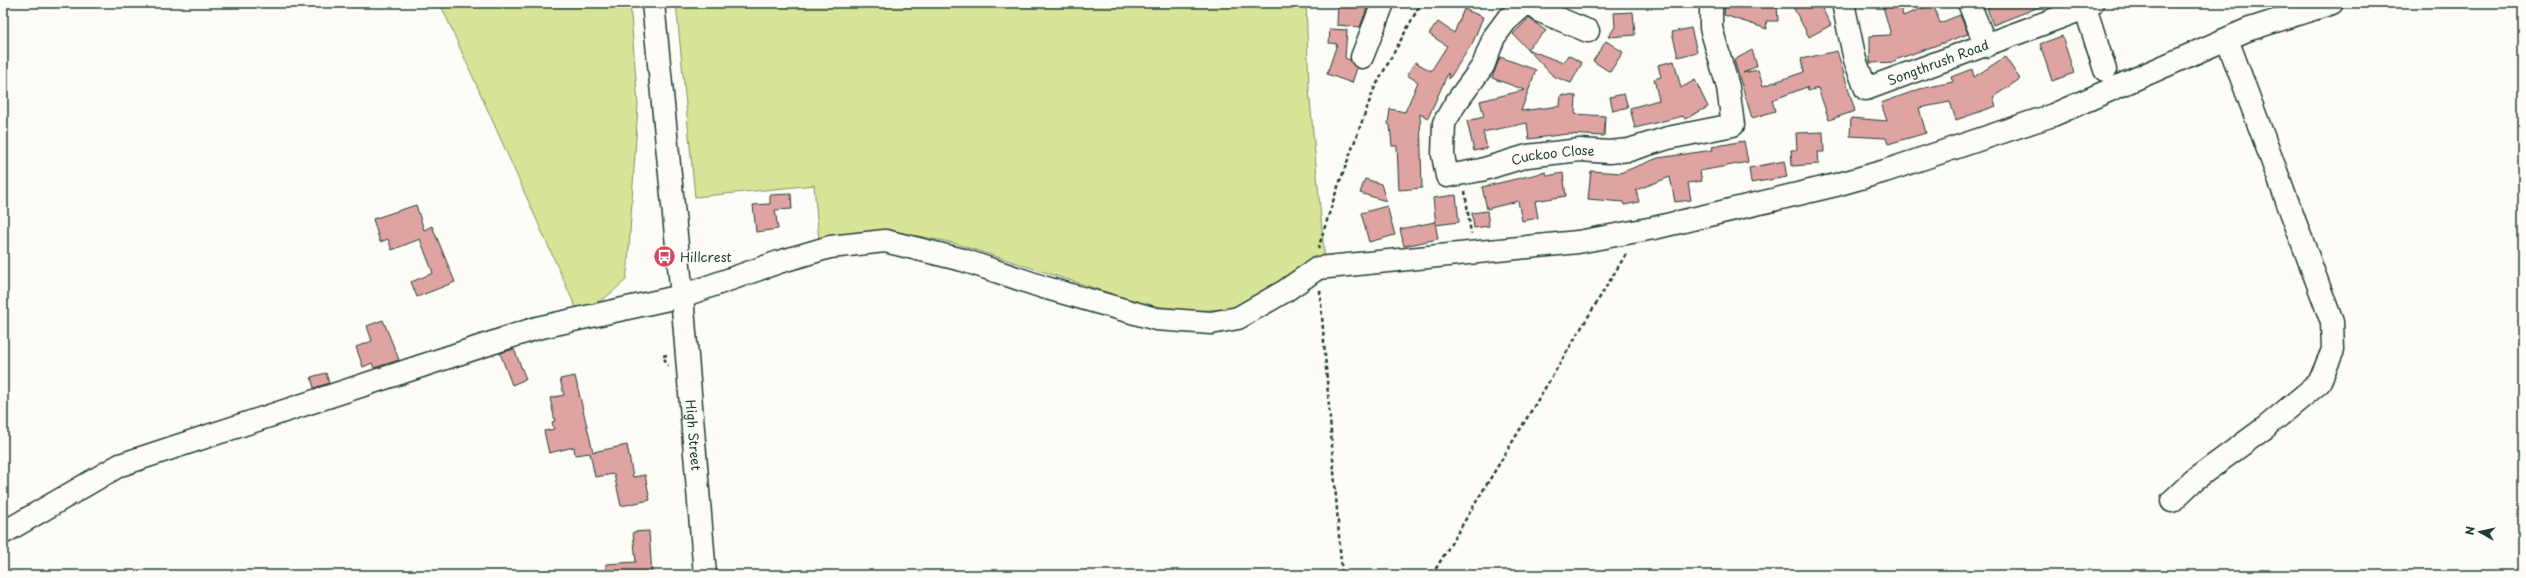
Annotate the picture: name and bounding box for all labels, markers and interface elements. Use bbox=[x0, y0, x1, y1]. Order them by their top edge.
street label: Songthrush Road bbox=[1884, 35, 1991, 89]
street label: Cuckoo Close bbox=[1509, 140, 1595, 169]
bus stop icon: Hillcrest bbox=[651, 244, 677, 270]
place label: Hillcrest bbox=[680, 247, 732, 266]
street label: High Street bbox=[682, 399, 706, 471]
north arrow bbox=[2460, 512, 2500, 552]
text: N bbox=[2461, 525, 2479, 536]

